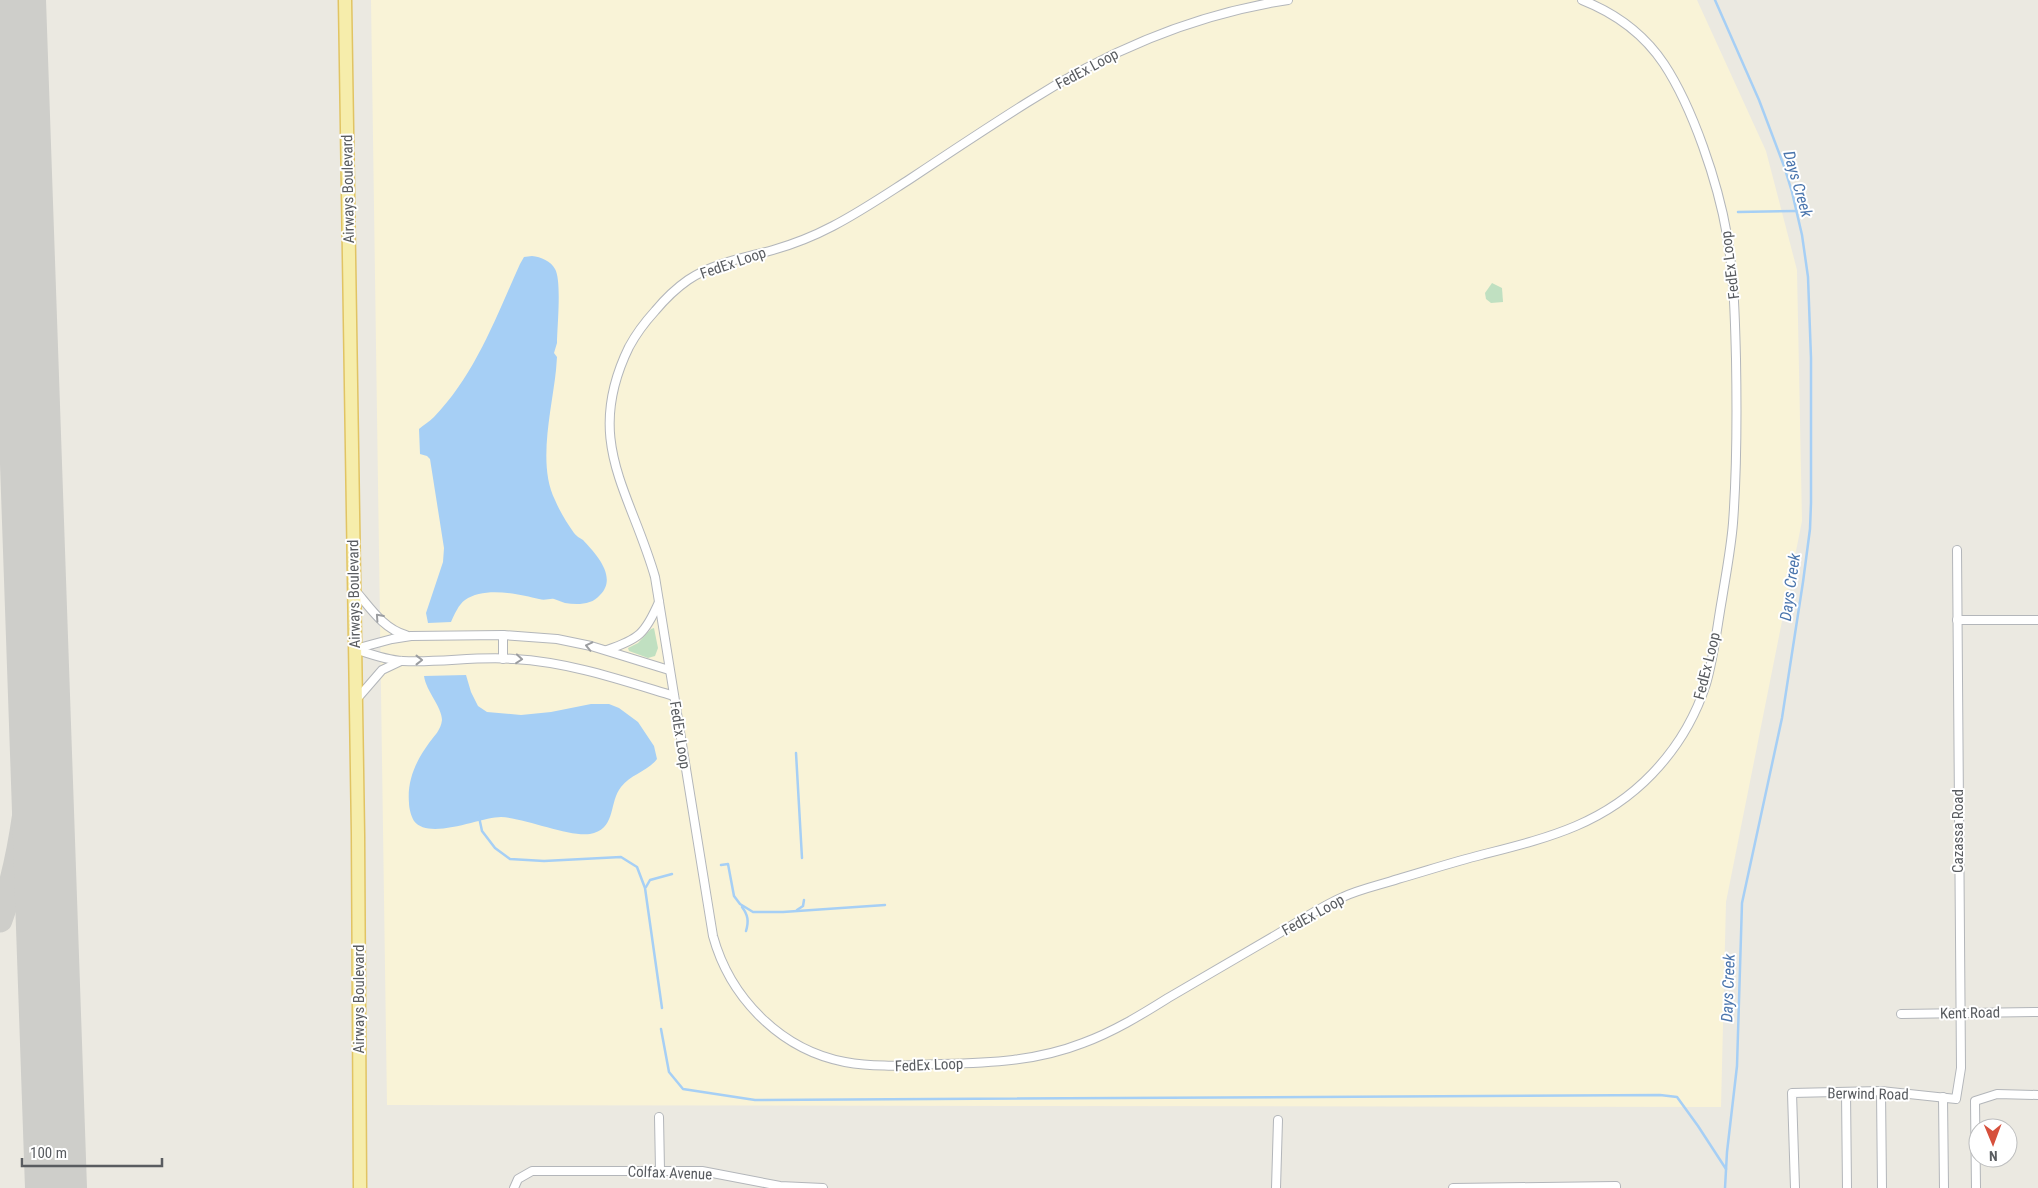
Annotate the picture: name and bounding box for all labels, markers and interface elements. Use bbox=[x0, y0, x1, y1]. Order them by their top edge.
street label: FedEx Loop bbox=[1052, 45, 1122, 93]
street label: Airways Boulevard bbox=[338, 134, 358, 244]
water label: Days Creek bbox=[1779, 149, 1817, 220]
street label: FedEx Loop bbox=[1717, 230, 1743, 300]
street label: FedEx Loop bbox=[698, 243, 768, 283]
street label: Airways Boulevard bbox=[344, 539, 364, 649]
water label: Days Creek bbox=[1776, 551, 1804, 622]
one-way arrow bbox=[376, 614, 385, 623]
street label: FedEx Loop bbox=[1690, 631, 1724, 701]
one-way arrow bbox=[585, 641, 594, 652]
one-way arrow bbox=[516, 653, 524, 664]
one-way arrow bbox=[415, 655, 423, 666]
street label: FedEx Loop bbox=[666, 700, 694, 770]
street label: Cazassa Road bbox=[1949, 789, 1967, 873]
street label: FedEx Loop bbox=[1279, 890, 1347, 940]
street label: Airways Boulevard bbox=[350, 945, 368, 1053]
water label: Days Creek bbox=[1717, 953, 1739, 1022]
street label: Kent Road bbox=[1940, 1003, 2000, 1023]
street label: FedEx Loop bbox=[894, 1055, 964, 1075]
street label: Berwind Road bbox=[1827, 1084, 1909, 1104]
north arrow bbox=[1968, 1118, 2018, 1168]
scale bar bbox=[22, 1136, 162, 1168]
text: 100 m bbox=[30, 1144, 67, 1162]
text: N bbox=[1989, 1148, 1998, 1164]
street label: Colfax Avenue bbox=[627, 1163, 713, 1183]

